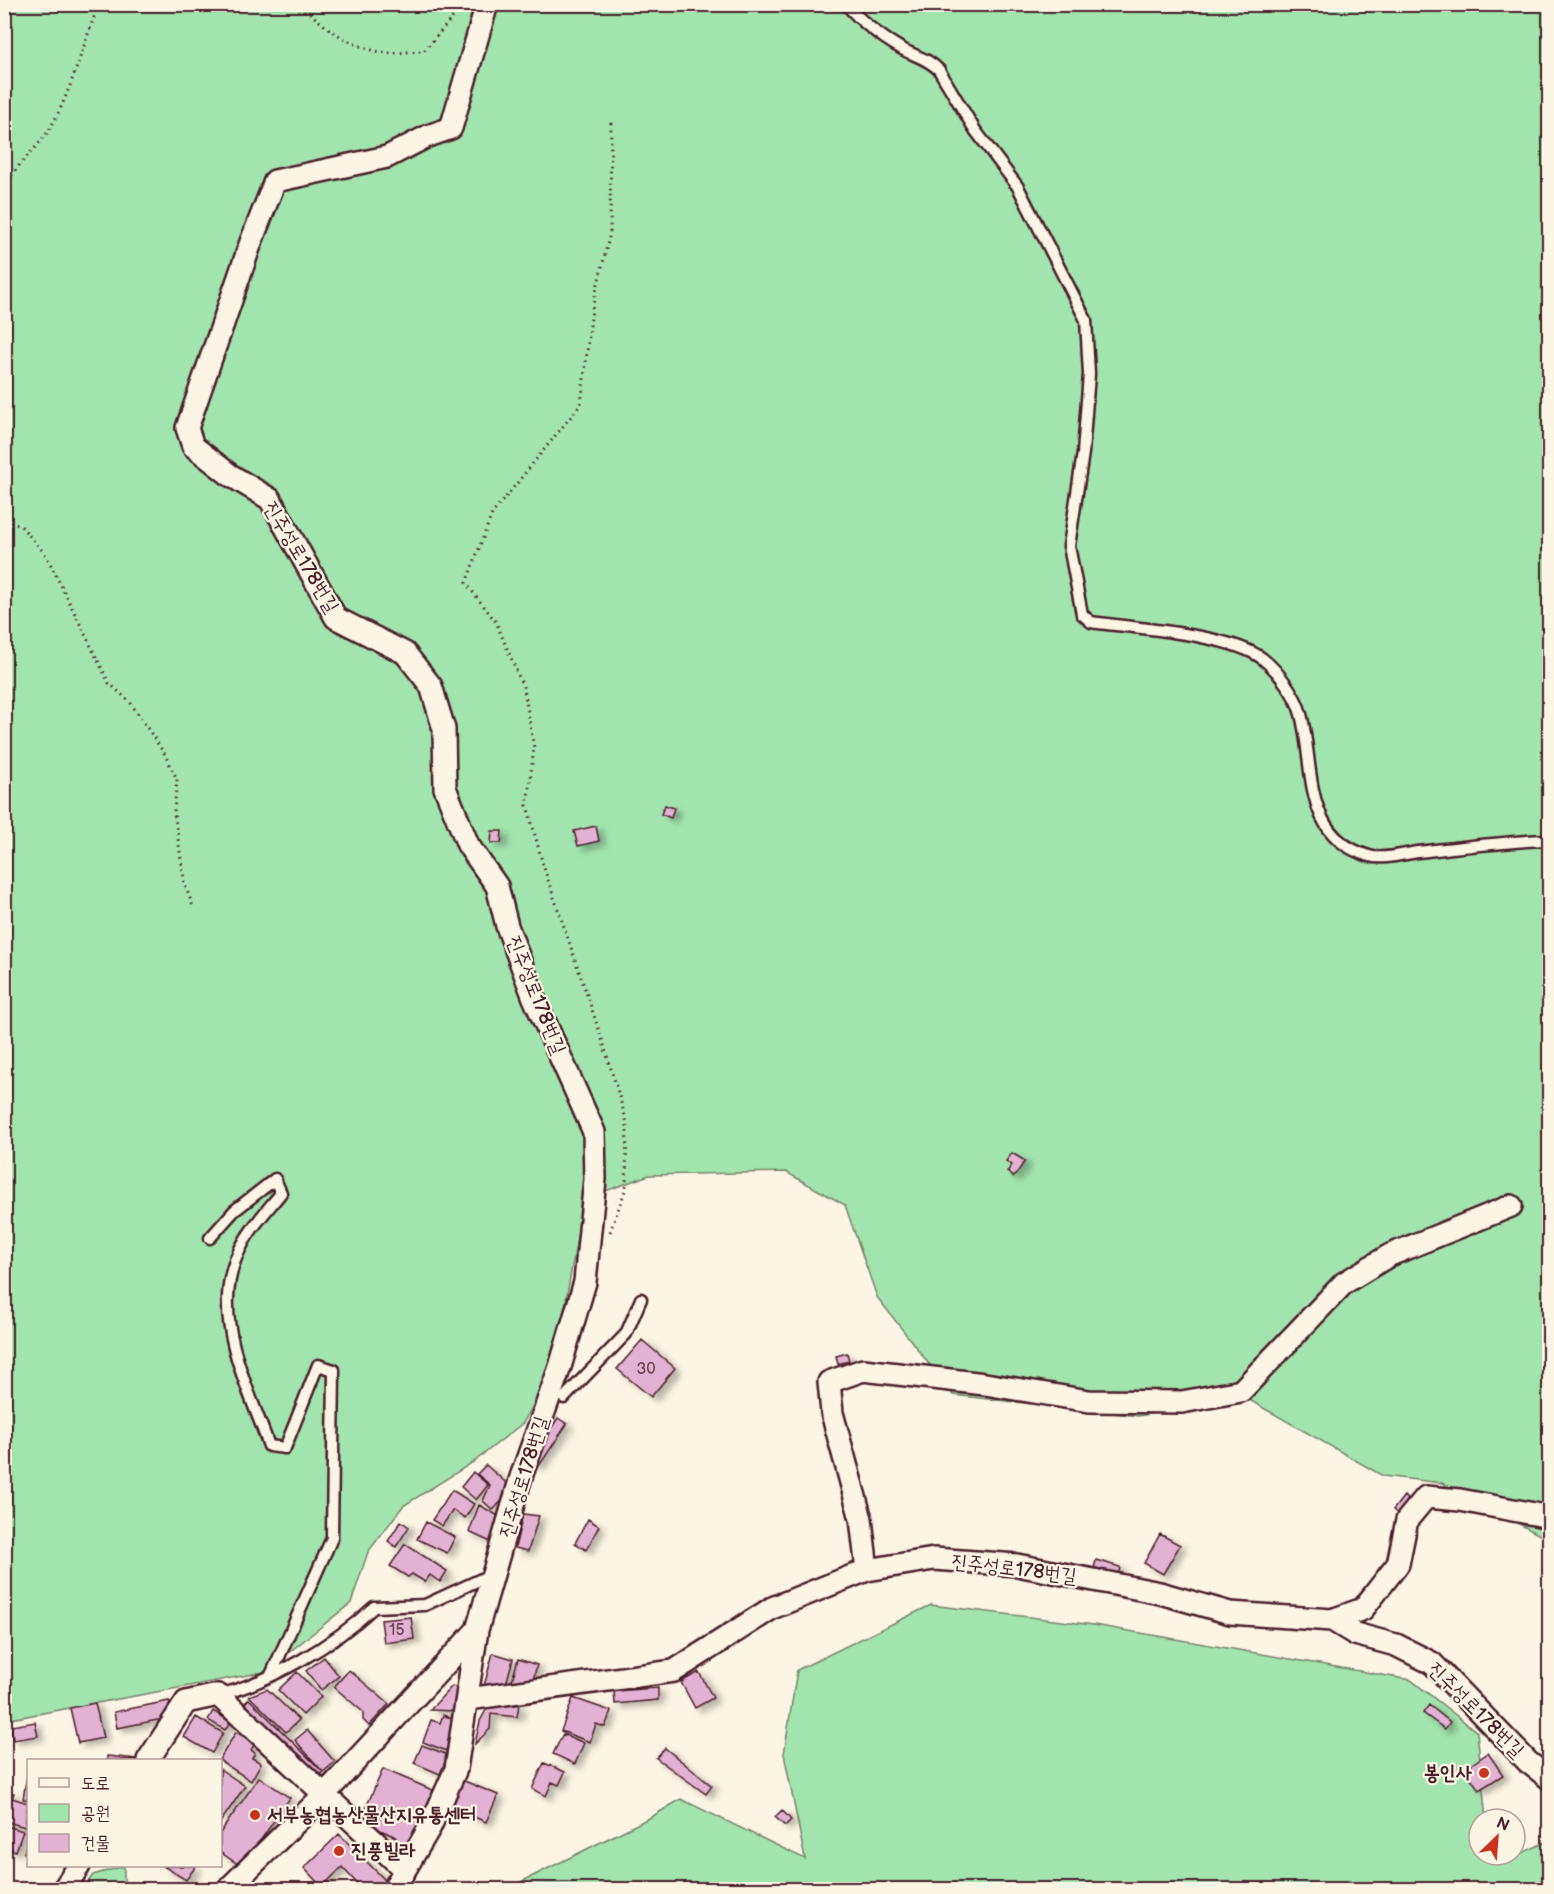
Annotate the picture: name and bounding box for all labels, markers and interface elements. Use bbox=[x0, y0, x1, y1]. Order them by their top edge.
street label: 진주성로178번길 bbox=[258, 497, 344, 617]
street label: 진주성로178번길 bbox=[501, 932, 571, 1058]
house number: 30 bbox=[636, 1360, 656, 1379]
street label: 진주성로178번길 bbox=[494, 1413, 554, 1541]
street label: 진주성로178번길 bbox=[950, 1549, 1078, 1589]
house number: 15 bbox=[389, 1621, 405, 1640]
street label: 진주성로178번길 bbox=[1423, 1657, 1529, 1763]
legend bbox=[27, 1759, 222, 1867]
place label: 봉인사 bbox=[1424, 1761, 1472, 1785]
marker: 봉인사 bbox=[1477, 1766, 1491, 1780]
text: 도로 bbox=[81, 1773, 110, 1794]
text: 공원 bbox=[81, 1803, 110, 1824]
place label: 서부농협농산물산지유통센터 bbox=[267, 1803, 476, 1827]
north arrow bbox=[1467, 1807, 1527, 1867]
marker: 서부농협농산물산지유통센터 bbox=[248, 1808, 262, 1822]
text: N bbox=[1493, 1814, 1512, 1836]
text: 건물 bbox=[81, 1833, 110, 1854]
place label: 진풍빌라 bbox=[351, 1839, 416, 1863]
marker: 진풍빌라 bbox=[332, 1844, 346, 1858]

